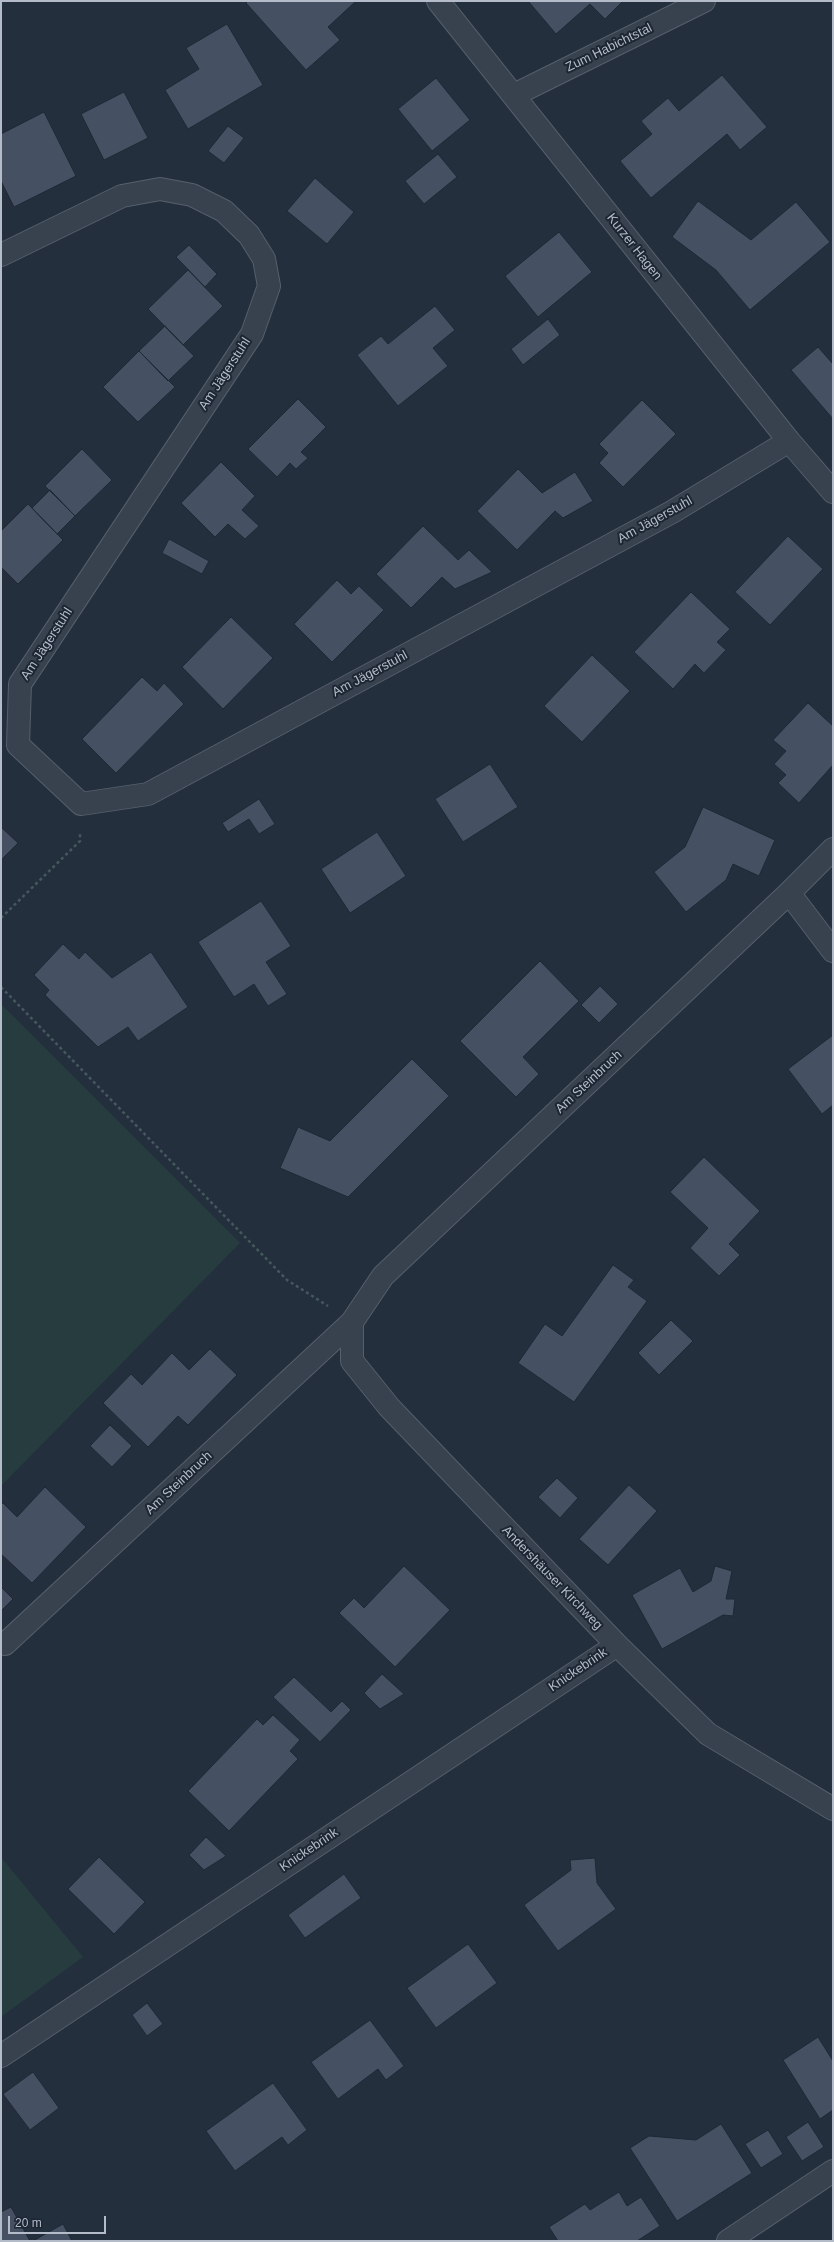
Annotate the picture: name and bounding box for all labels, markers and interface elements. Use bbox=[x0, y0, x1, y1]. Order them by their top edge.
street label: Zum Habichtstal bbox=[563, 20, 655, 76]
street label: Kurzer Hagen bbox=[603, 211, 665, 283]
street label: Am Jägerstuhl bbox=[196, 335, 254, 413]
street label: Am Jägerstuhl bbox=[615, 493, 695, 547]
street label: Am Jägerstuhl bbox=[18, 605, 76, 683]
street label: Am Jägerstuhl bbox=[330, 648, 410, 700]
street label: Am Steinbruch bbox=[553, 1047, 625, 1117]
street label: Am Steinbruch bbox=[143, 1448, 215, 1518]
street label: Andershäuser Kirchweg bbox=[498, 1523, 606, 1633]
street label: Knickebrink bbox=[546, 1645, 610, 1695]
street label: Knickebrink bbox=[277, 1825, 341, 1875]
scale bar bbox=[10, 2208, 108, 2234]
text: 20 m bbox=[15, 2216, 42, 2230]

